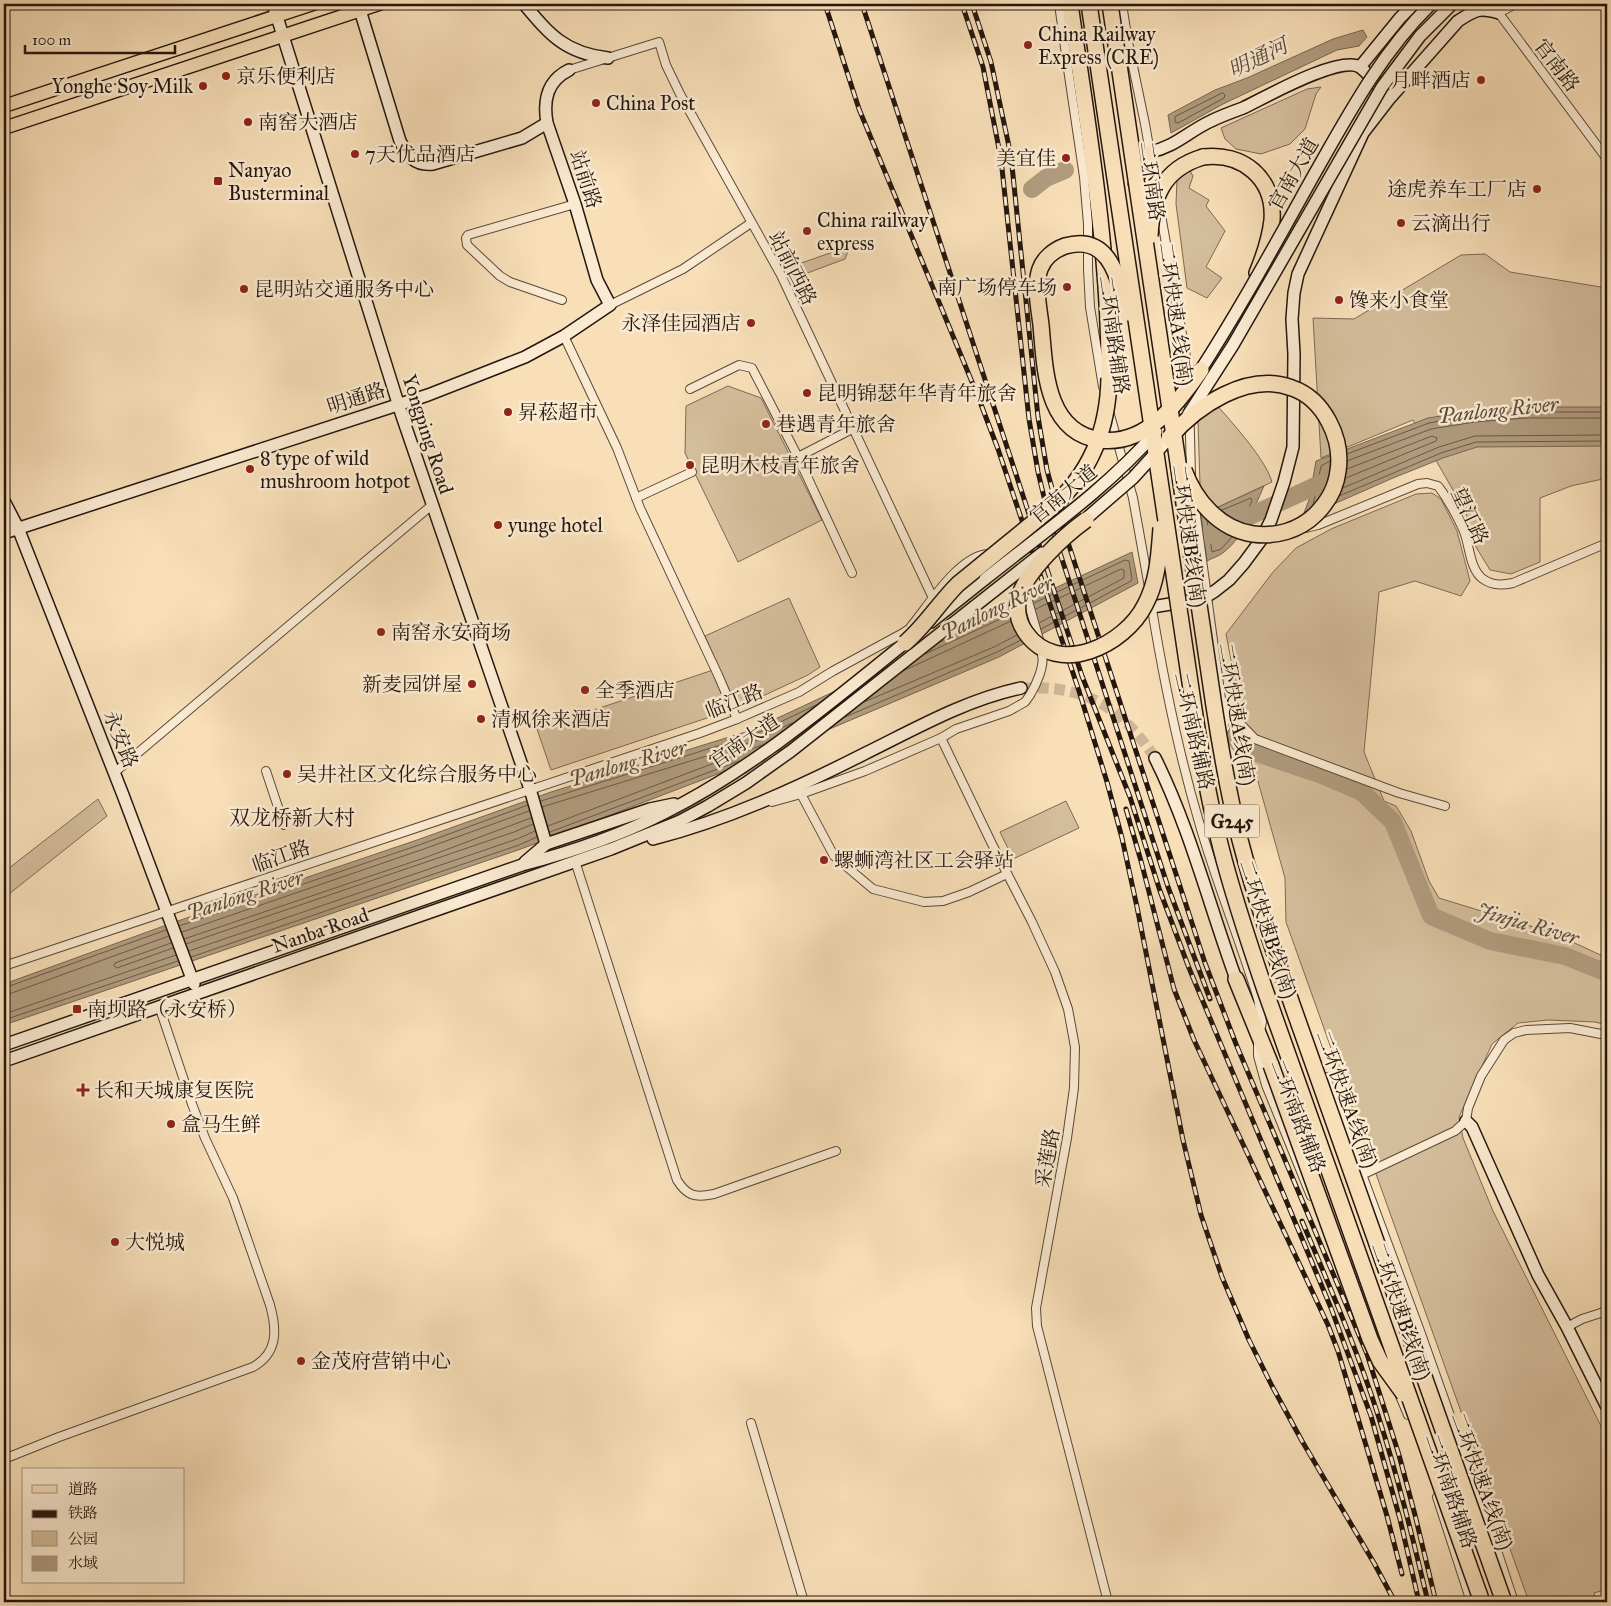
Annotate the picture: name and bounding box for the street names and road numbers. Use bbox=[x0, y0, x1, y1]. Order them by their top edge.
street label: 官南路 bbox=[1529, 34, 1585, 96]
street label: 官南大道 bbox=[1263, 133, 1323, 215]
street label: 二环南路 bbox=[1135, 140, 1169, 222]
street label: 站前路 bbox=[565, 147, 607, 211]
street label: 站前西路 bbox=[764, 227, 822, 309]
street label: 二环快速A线(南) bbox=[1153, 241, 1198, 387]
street label: 二环南路辅路 bbox=[1094, 274, 1134, 396]
street label: Yongping Road bbox=[396, 371, 459, 497]
street label: 明通路 bbox=[324, 377, 388, 419]
street label: 官南大道 bbox=[1024, 460, 1102, 528]
street label: 二环快速B线(南) bbox=[1166, 463, 1211, 609]
street label: 望江路 bbox=[1446, 484, 1494, 548]
street label: 二环快速A线(南) bbox=[1213, 641, 1260, 787]
street label: 二环南路辅路 bbox=[1169, 670, 1219, 792]
street label: 临江路 bbox=[702, 679, 766, 723]
street label: 永安路 bbox=[99, 707, 143, 771]
street label: 官南大道 bbox=[704, 709, 784, 773]
road number: G245 bbox=[1204, 804, 1260, 838]
street label: 临江路 bbox=[249, 835, 313, 877]
street label: 二环快速B线(南) bbox=[1233, 857, 1302, 1002]
street label: Nanba Road bbox=[268, 902, 372, 958]
street label: 二环快速A线(南) bbox=[1310, 1027, 1383, 1171]
street label: 二环南路辅路 bbox=[1265, 1056, 1331, 1176]
street label: 采莲路 bbox=[1030, 1126, 1064, 1190]
street label: 二环快速B线(南) bbox=[1365, 1239, 1436, 1384]
street label: 二环快速A线(南) bbox=[1445, 1409, 1518, 1553]
street label: 二环南路辅路 bbox=[1420, 1430, 1482, 1552]

